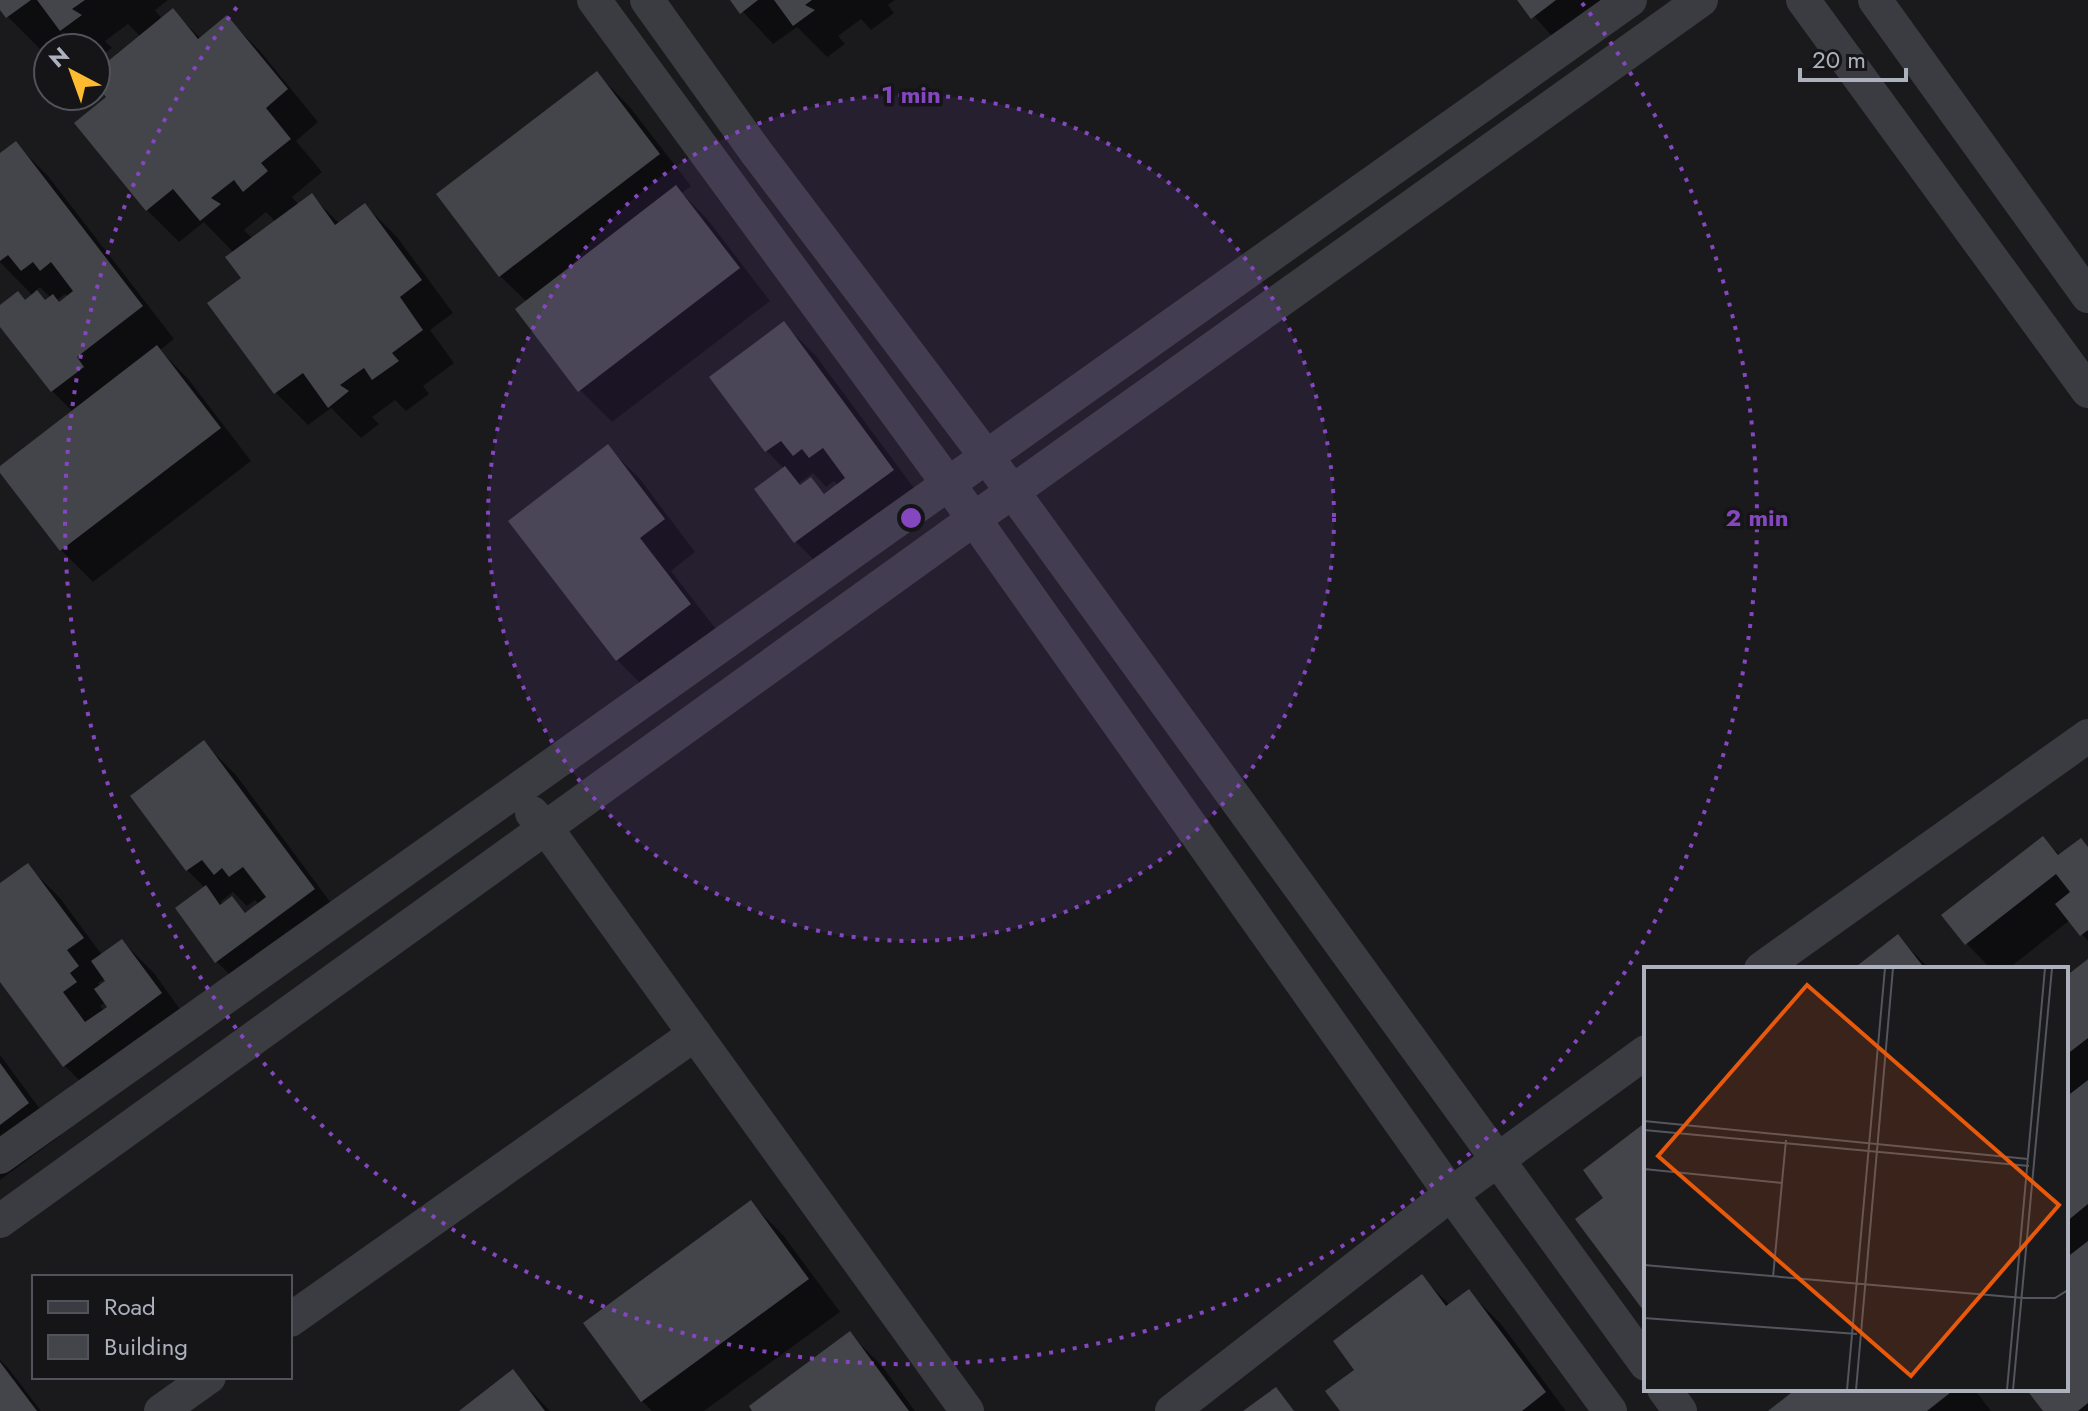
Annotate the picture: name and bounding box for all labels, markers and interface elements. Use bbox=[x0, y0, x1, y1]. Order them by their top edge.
north arrow bbox=[32, 32, 112, 112]
scale bar bbox=[1800, 32, 1906, 82]
text: N bbox=[42, 39, 76, 75]
text: 20 m bbox=[1812, 42, 1866, 77]
text: 1 min bbox=[881, 77, 941, 112]
text: 2 min bbox=[1725, 500, 1789, 535]
centre of rings bbox=[897, 504, 925, 532]
inset map bbox=[1644, 967, 2068, 1391]
legend bbox=[32, 1275, 292, 1379]
text: Road bbox=[104, 1289, 156, 1324]
text: Building bbox=[104, 1329, 188, 1364]

